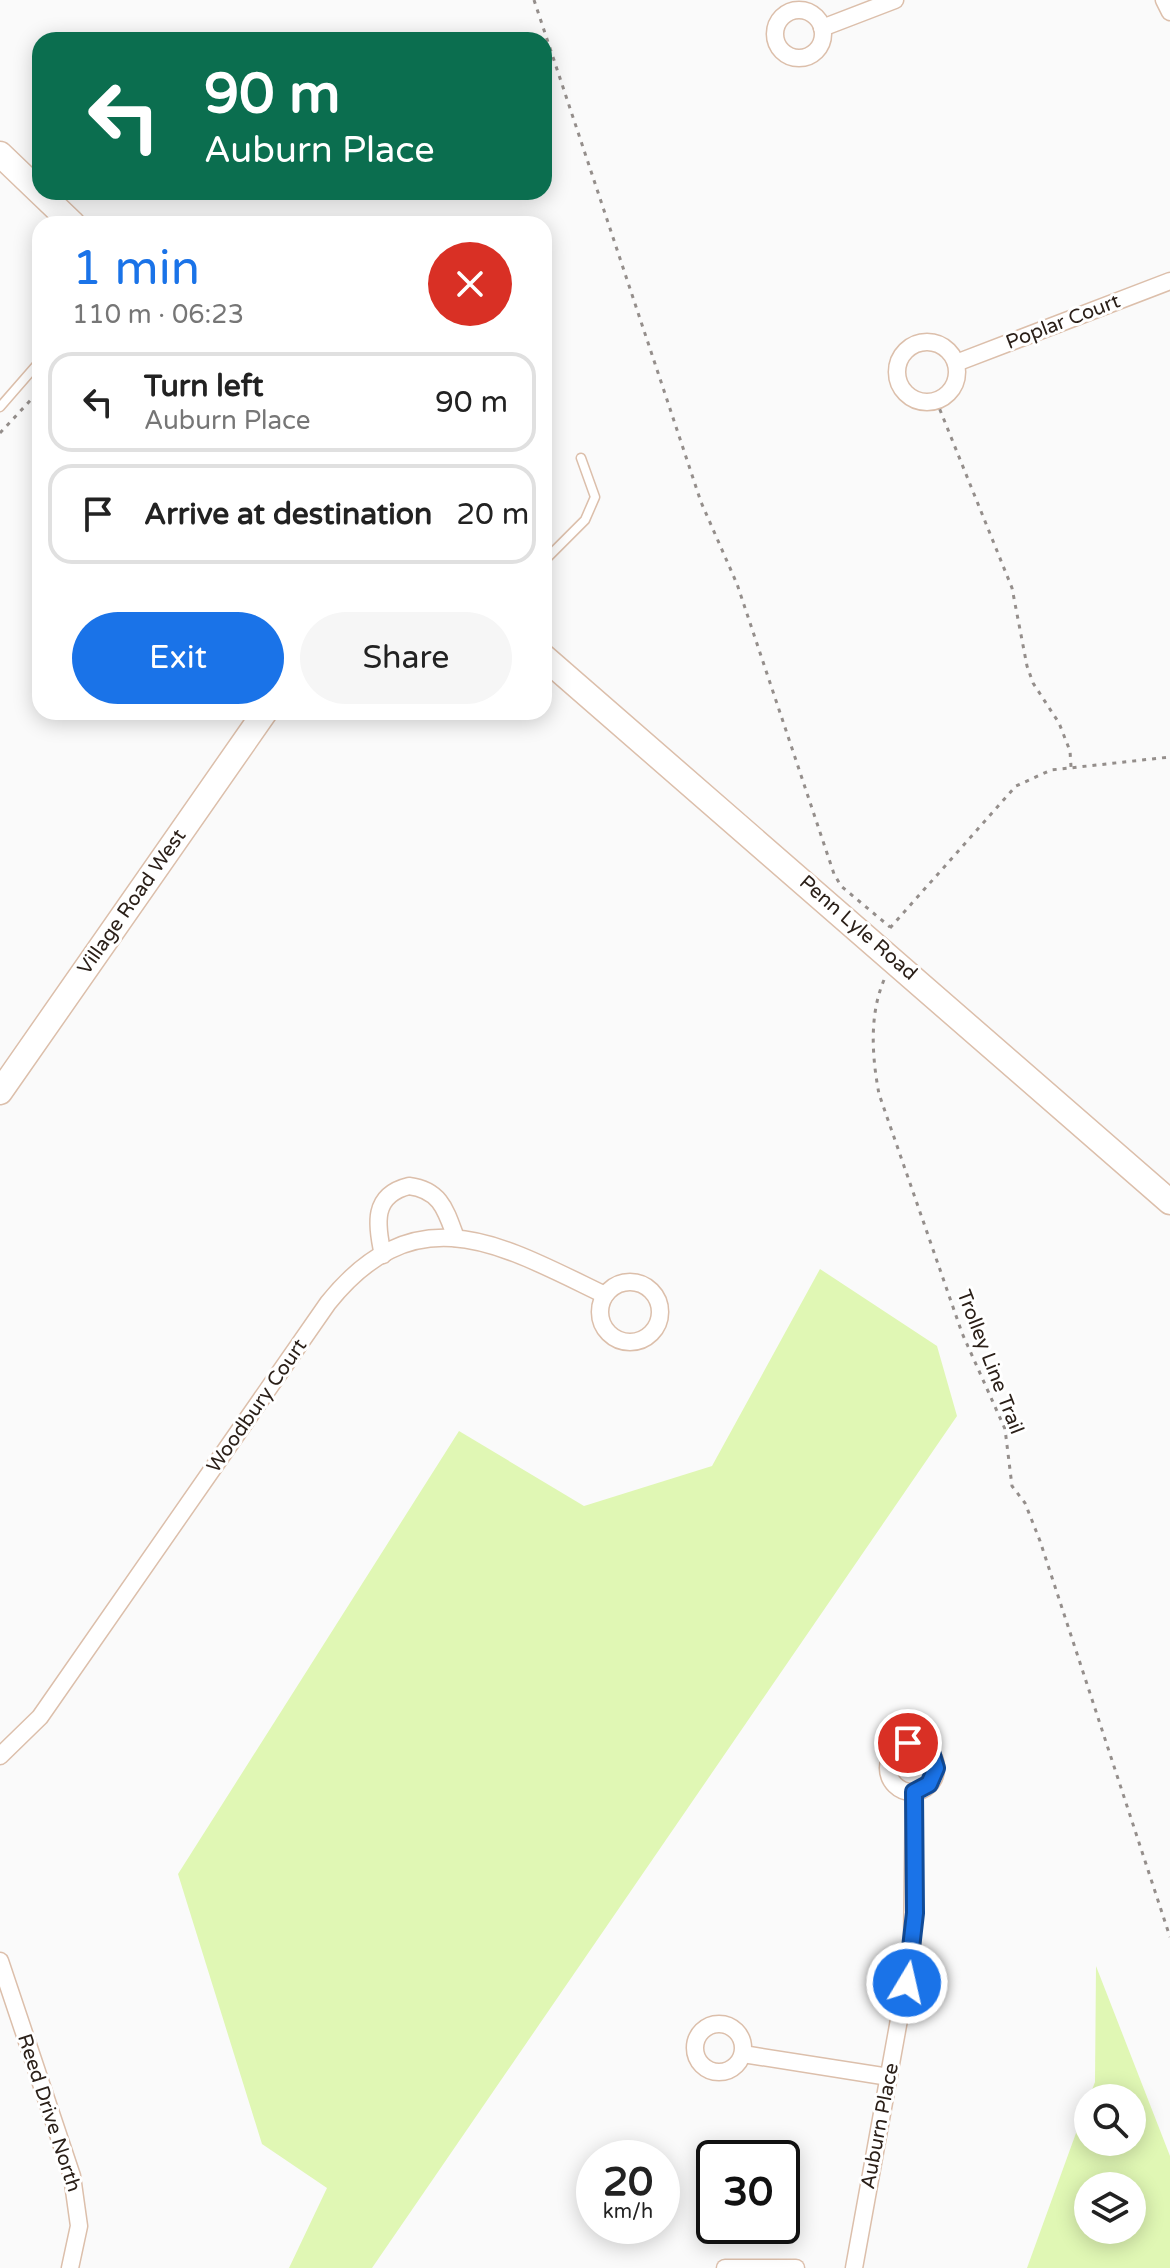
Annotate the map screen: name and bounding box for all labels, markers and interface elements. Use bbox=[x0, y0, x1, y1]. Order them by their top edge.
text: 90 m bbox=[204, 61, 340, 128]
icon: left bbox=[72, 64, 176, 168]
text: Auburn Place bbox=[204, 129, 435, 172]
text: 1 min bbox=[72, 240, 200, 298]
button: close bbox=[428, 242, 512, 326]
street label: Poplar Court bbox=[1003, 289, 1124, 355]
text: 110 m · 06:23 bbox=[72, 299, 244, 330]
text: Turn left bbox=[144, 368, 263, 405]
icon: left bbox=[76, 380, 120, 424]
text: 90 m bbox=[435, 384, 508, 421]
text: Auburn Place bbox=[144, 405, 311, 436]
icon: arrive bbox=[76, 492, 120, 536]
text: Arrive at destination bbox=[144, 496, 432, 533]
text: 20 m bbox=[456, 496, 529, 533]
button: Exit bbox=[72, 612, 284, 704]
button: Share bbox=[300, 612, 512, 704]
street label: Village Road West bbox=[73, 824, 191, 979]
street label: Penn Lyle Road bbox=[794, 870, 922, 986]
street label: Trolley Line Trail bbox=[951, 1286, 1029, 1438]
street label: Woodbury Court bbox=[202, 1334, 312, 1478]
pin bbox=[874, 1709, 942, 1777]
icon: arrive bbox=[886, 1721, 930, 1765]
position arrow bbox=[865, 1941, 949, 2025]
street label: Reed Drive North bbox=[12, 2031, 86, 2195]
street label: Auburn Place bbox=[856, 2061, 904, 2191]
map controls bbox=[1074, 2084, 1146, 2244]
button: search bbox=[1074, 2084, 1146, 2156]
speed limit sign: 30 bbox=[696, 2140, 800, 2244]
text: 20 bbox=[603, 2158, 653, 2206]
button: layers bbox=[1074, 2172, 1146, 2244]
text: km/h bbox=[603, 2200, 653, 2224]

